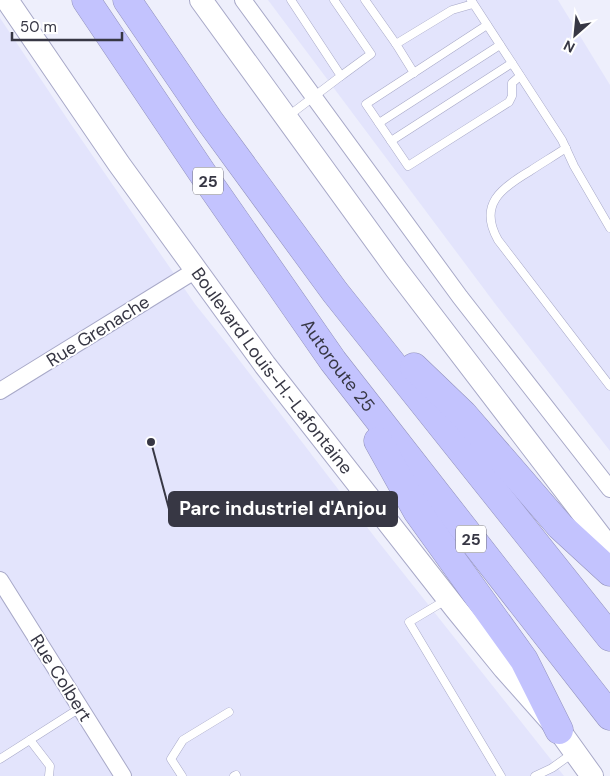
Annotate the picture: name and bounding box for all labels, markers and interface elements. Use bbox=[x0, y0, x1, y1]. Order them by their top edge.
scale bar bbox=[12, 10, 122, 42]
north arrow bbox=[550, 10, 600, 60]
text: 50 m bbox=[20, 17, 57, 37]
text: N bbox=[560, 36, 578, 57]
road number: 25 bbox=[193, 168, 223, 195]
street label: Boulevard Louis-H.-Lafontaine bbox=[186, 263, 358, 479]
street label: Rue Grenache bbox=[42, 290, 154, 372]
street label: Autoroute 25 bbox=[295, 314, 380, 417]
callout: Parc industriel d'Anjou bbox=[169, 492, 397, 526]
text: Parc industriel d'Anjou bbox=[179, 496, 387, 521]
road number: 25 bbox=[456, 526, 486, 552]
street label: Rue Colbert bbox=[25, 630, 97, 726]

